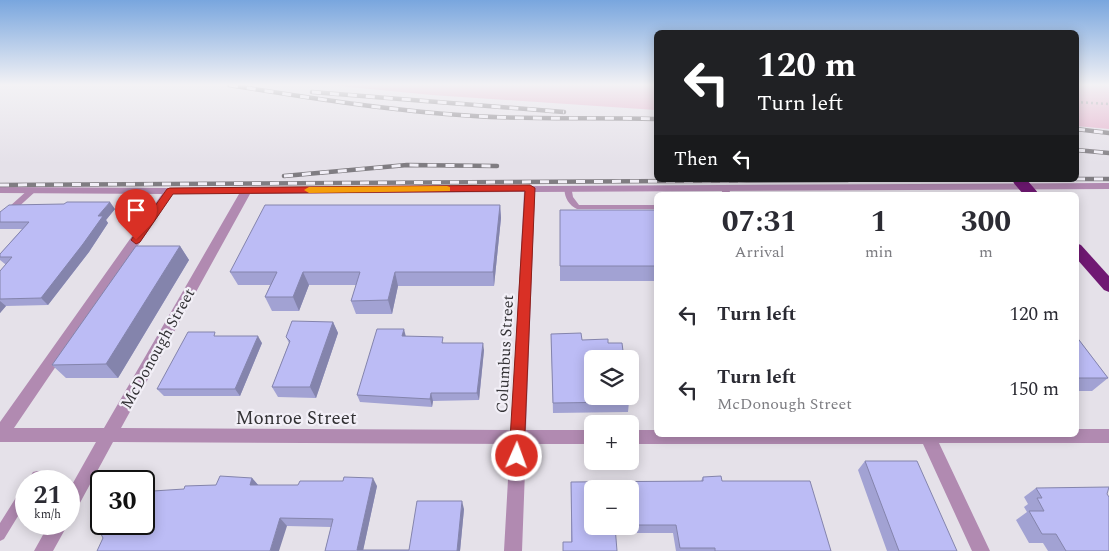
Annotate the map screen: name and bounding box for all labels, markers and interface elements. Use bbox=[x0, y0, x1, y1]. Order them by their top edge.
text: 120 m bbox=[757, 39, 856, 92]
icon: left bbox=[674, 50, 739, 115]
text: Turn left bbox=[757, 87, 843, 120]
text: Then bbox=[674, 145, 718, 174]
icon: left bbox=[728, 145, 756, 173]
pin bbox=[115, 189, 157, 240]
icon: arrive bbox=[122, 196, 150, 224]
text: 07:31 bbox=[722, 199, 797, 245]
text: 1 bbox=[870, 199, 887, 245]
text: 300 bbox=[961, 199, 1011, 245]
text: Arrival bbox=[735, 240, 784, 264]
text: min bbox=[865, 240, 893, 264]
text: m bbox=[979, 240, 993, 264]
street label: McDonough Street bbox=[115, 283, 201, 413]
street label: Columbus Street bbox=[490, 294, 520, 414]
text: Turn left bbox=[717, 300, 796, 329]
text: 120 m bbox=[1009, 300, 1059, 329]
icon: left bbox=[674, 301, 702, 329]
map controls bbox=[584, 350, 639, 535]
button: layers bbox=[584, 350, 639, 405]
text: Turn left bbox=[717, 363, 796, 392]
text: 150 m bbox=[1009, 375, 1059, 404]
icon: left bbox=[674, 376, 702, 404]
text: McDonough Street bbox=[717, 392, 852, 416]
street label: Monroe Street bbox=[235, 404, 357, 433]
button: + bbox=[584, 415, 639, 470]
position arrow bbox=[490, 429, 542, 481]
speed limit sign: 30 bbox=[90, 470, 155, 535]
text: 21 bbox=[33, 477, 62, 515]
button: − bbox=[584, 480, 639, 535]
text: km/h bbox=[34, 505, 61, 524]

